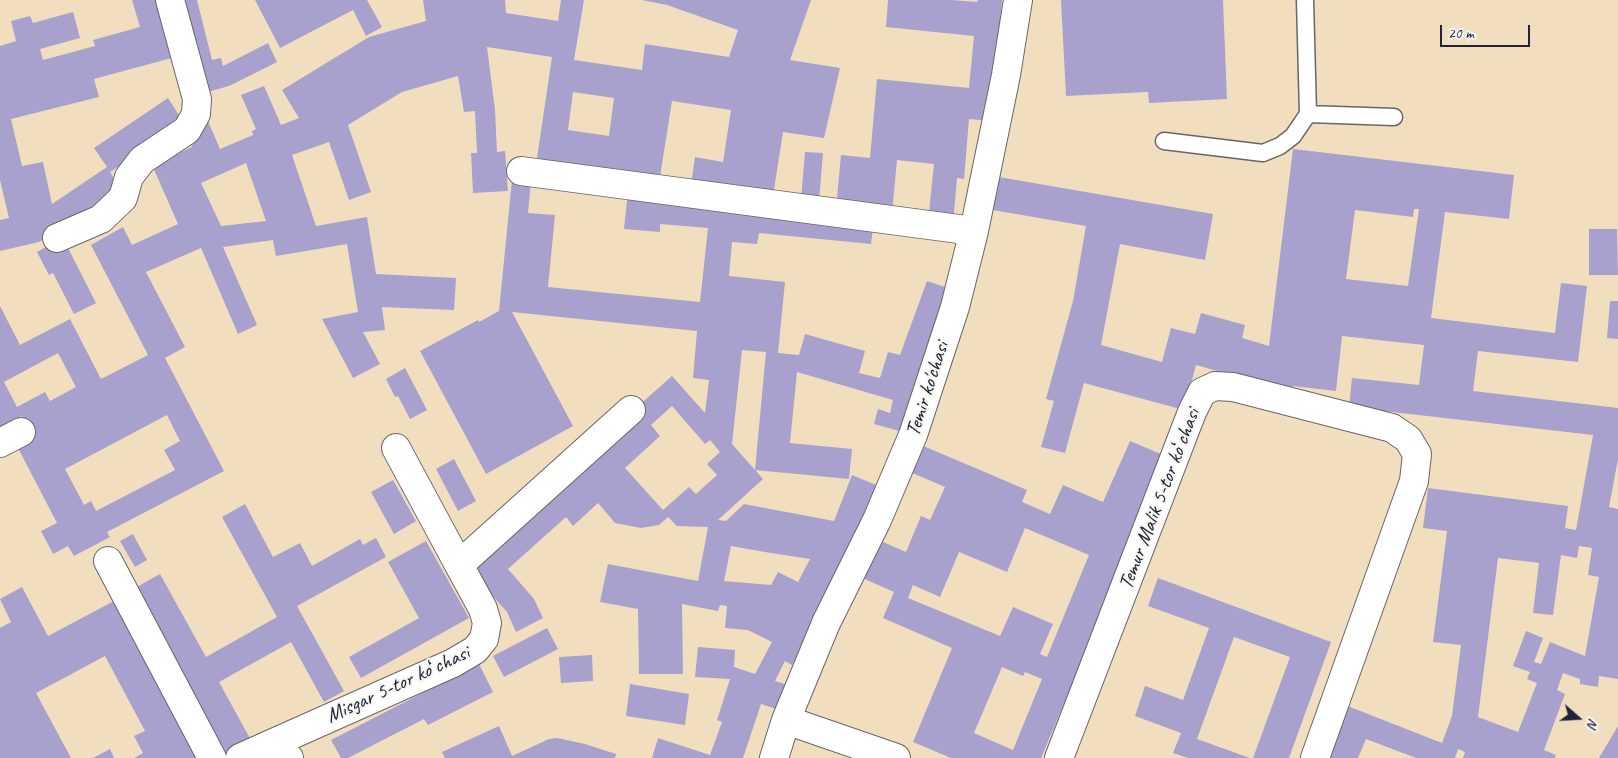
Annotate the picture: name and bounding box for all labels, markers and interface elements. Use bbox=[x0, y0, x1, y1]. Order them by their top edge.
scale bar bbox=[1443, 15, 1533, 47]
text: 20 m bbox=[1448, 24, 1474, 43]
street label: Temir ko'chasi bbox=[901, 339, 955, 439]
street label: Temur Malik 5-tor koʻchasi bbox=[1114, 405, 1206, 593]
street label: Misgar 5-tor koʻchasi bbox=[322, 641, 474, 729]
north arrow bbox=[1553, 693, 1603, 743]
text: N bbox=[1583, 716, 1602, 730]

